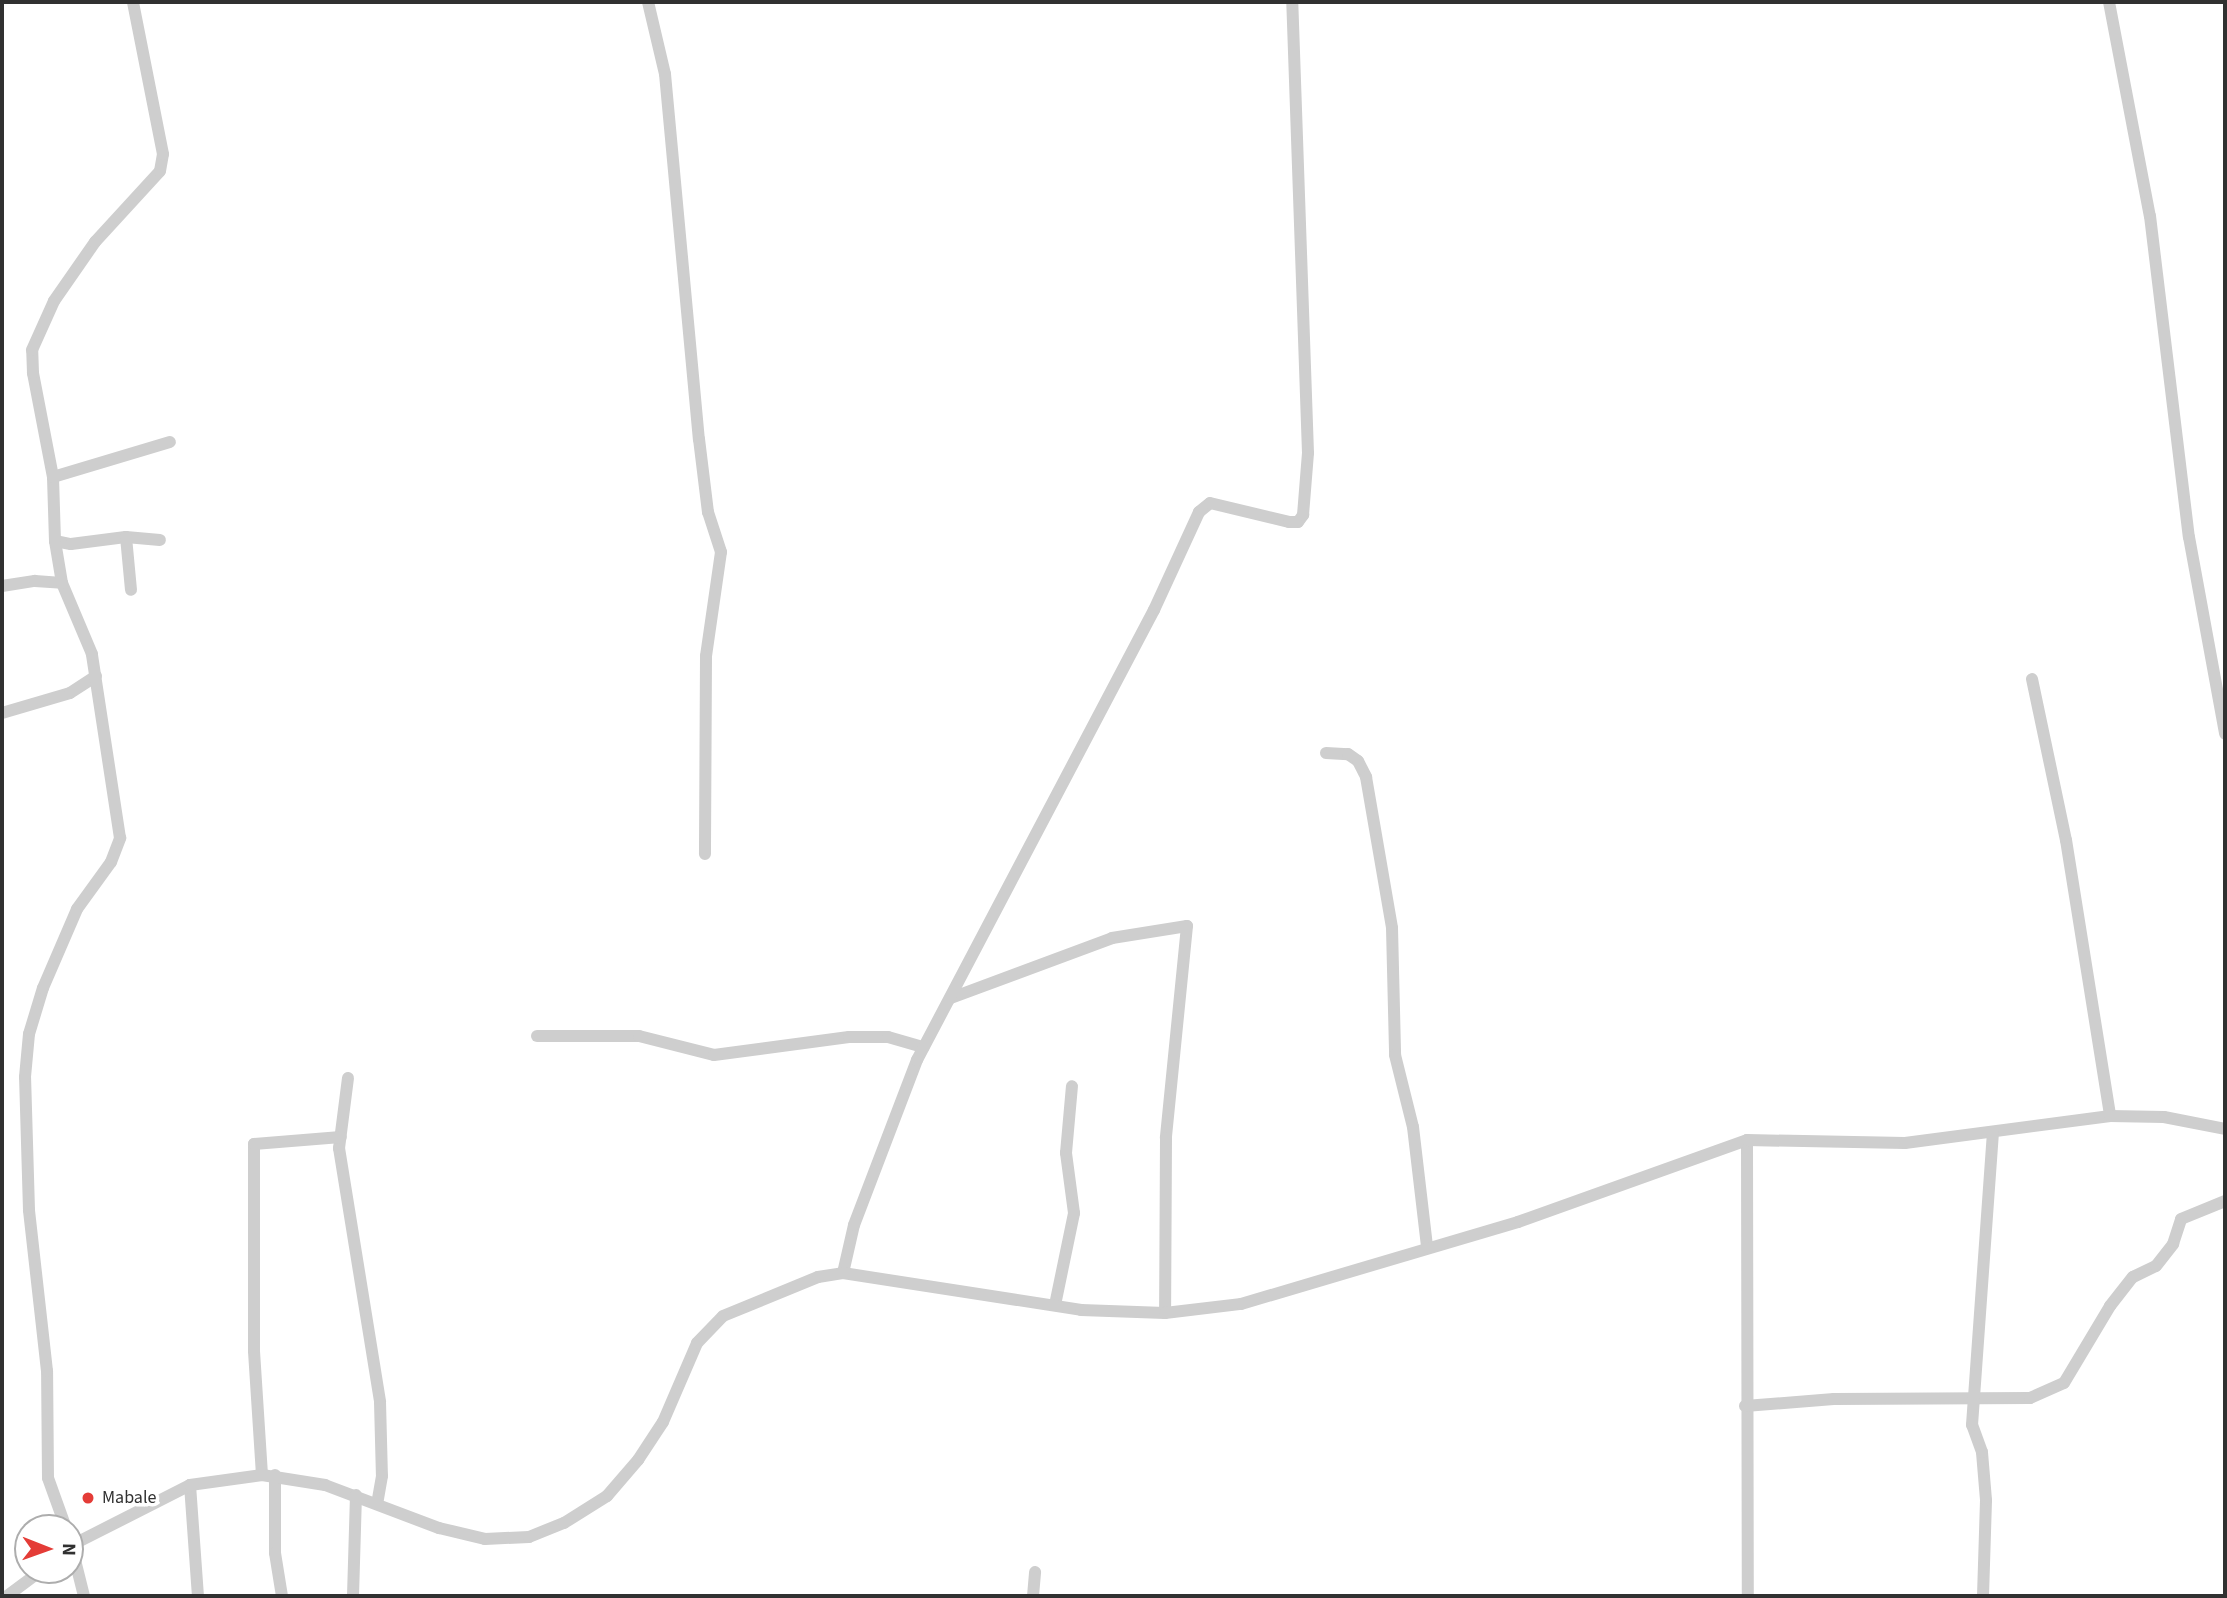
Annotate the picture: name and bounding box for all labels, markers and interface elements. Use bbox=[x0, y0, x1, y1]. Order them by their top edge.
place label: Mabale bbox=[102, 1487, 156, 1509]
marker: Mabale bbox=[80, 1490, 96, 1506]
north arrow bbox=[14, 1514, 84, 1584]
text: N bbox=[55, 1543, 82, 1556]

